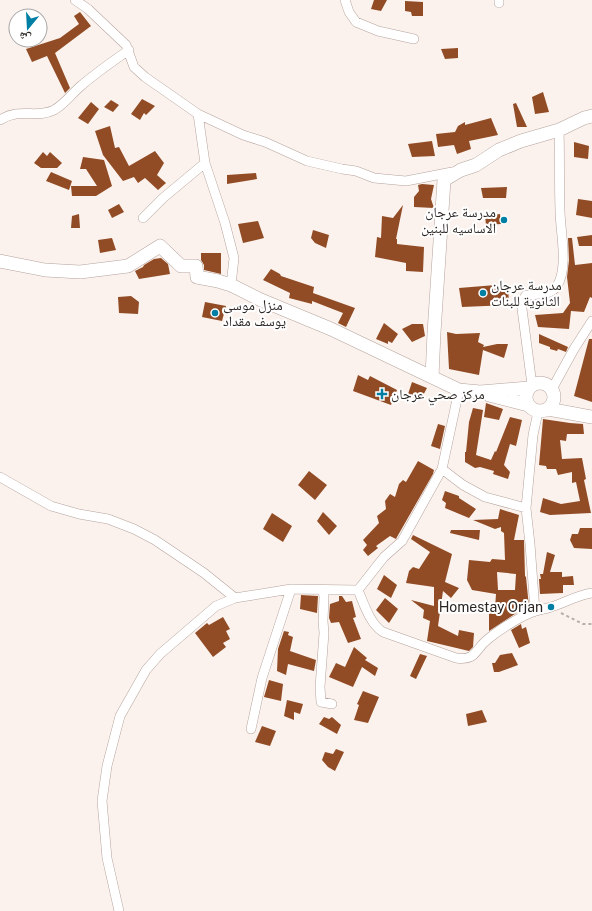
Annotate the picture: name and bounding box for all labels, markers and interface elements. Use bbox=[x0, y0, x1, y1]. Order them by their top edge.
north arrow bbox=[8, 8, 48, 48]
text: ش bbox=[17, 28, 33, 45]
place label: مدرسة عرجان الاساسيه للبنين bbox=[421, 204, 496, 237]
marker: مدرسة عرجان الاساسيه للبنين bbox=[499, 215, 509, 225]
place label: مدرسة عرجان الثانوية للبنات bbox=[491, 277, 562, 310]
marker: مدرسة عرجان الثانوية للبنات bbox=[478, 288, 488, 298]
place label: منزل موسى يوسف مقداد bbox=[223, 297, 286, 330]
marker: منزل موسى يوسف مقداد bbox=[210, 308, 220, 318]
place label: مركز صحي عرجان bbox=[391, 386, 485, 406]
marker: مركز صحي عرجان bbox=[376, 388, 388, 400]
place label: Homestay Orjan bbox=[439, 599, 543, 615]
marker: Homestay Orjan bbox=[546, 602, 556, 612]

